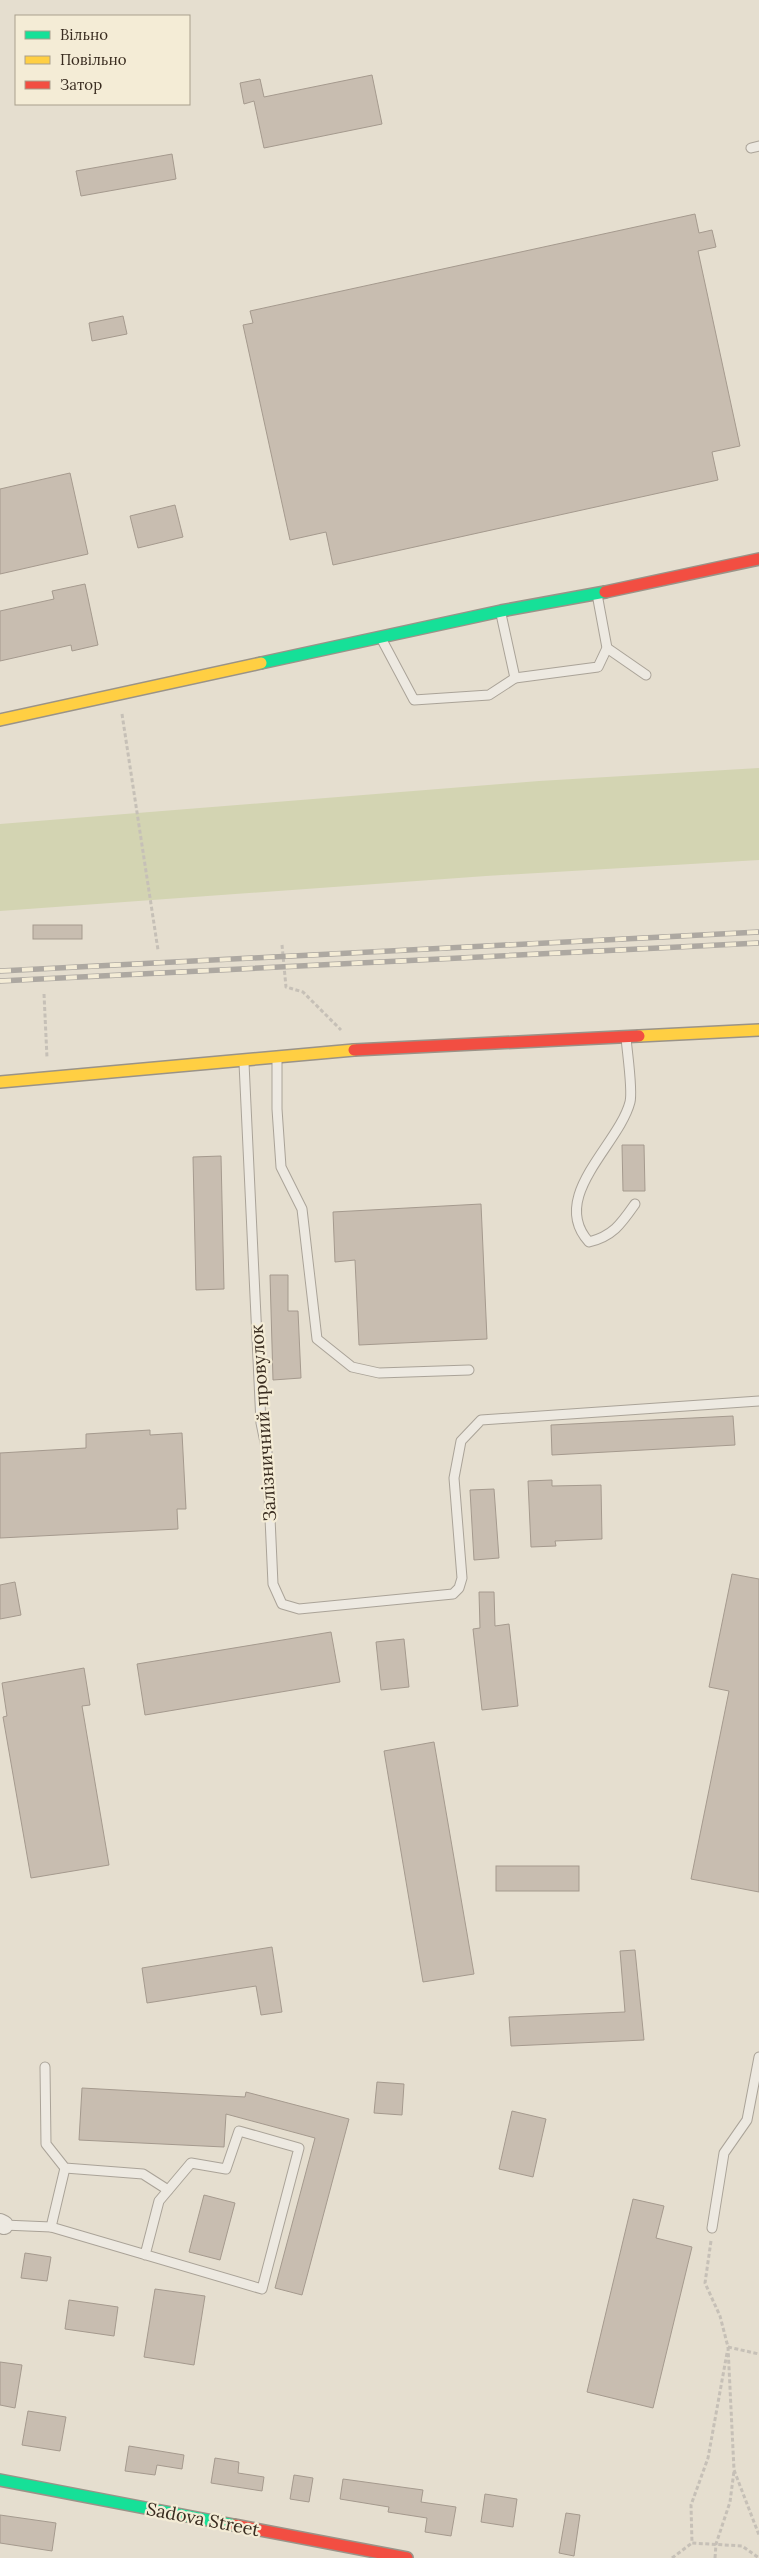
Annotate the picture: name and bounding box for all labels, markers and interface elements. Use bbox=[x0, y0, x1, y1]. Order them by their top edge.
legend bbox=[15, 15, 190, 105]
text: Вільно bbox=[60, 25, 108, 44]
text: Повільно bbox=[60, 50, 127, 69]
text: Затор bbox=[60, 75, 102, 94]
street label: Залізничний провулок bbox=[245, 1323, 281, 1522]
street label: Sadova Street bbox=[145, 2497, 261, 2541]

